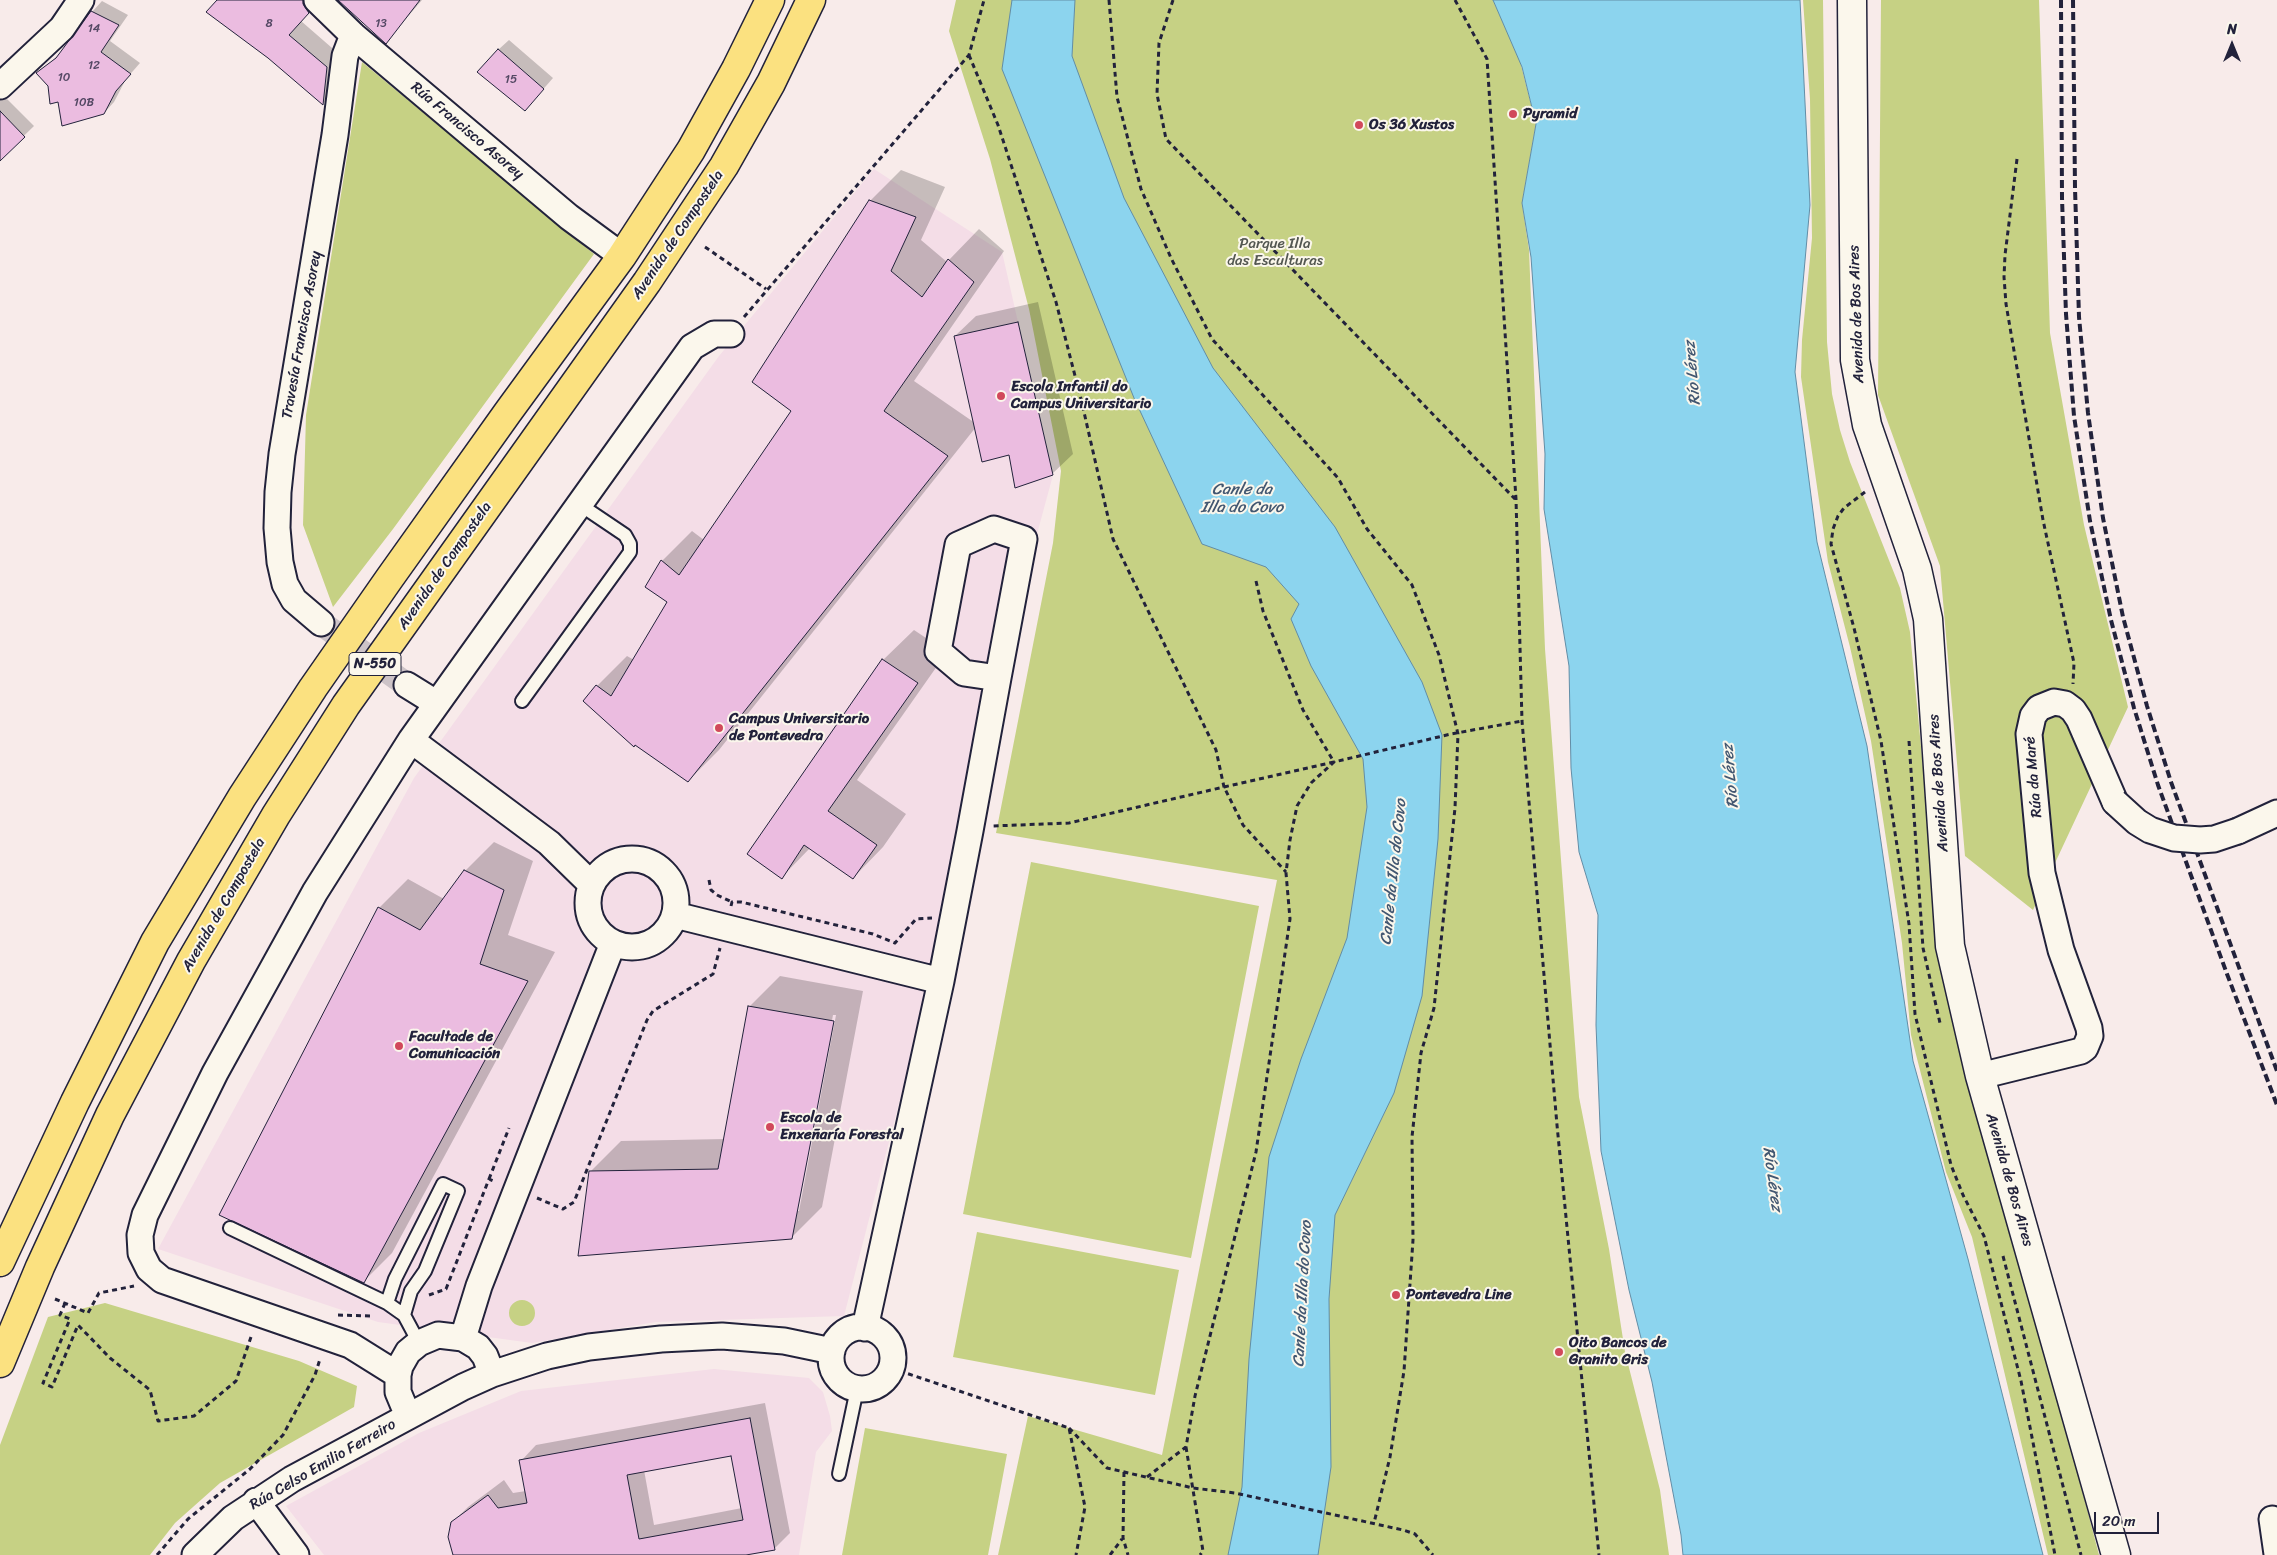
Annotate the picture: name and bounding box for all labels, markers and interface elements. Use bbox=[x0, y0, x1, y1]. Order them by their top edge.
house number: 8 bbox=[265, 17, 273, 31]
house number: 13 bbox=[375, 17, 387, 31]
text: N bbox=[2227, 17, 2237, 42]
north arrow bbox=[2207, 20, 2257, 70]
house number: 14 bbox=[88, 22, 100, 36]
house number: 12 bbox=[88, 59, 100, 73]
house number: 10 bbox=[58, 71, 70, 85]
house number: 15 bbox=[505, 73, 517, 87]
street label: Rúa Francisco Asorey bbox=[407, 79, 527, 183]
house number: 10B bbox=[74, 96, 94, 110]
place label: Pyramid bbox=[1523, 105, 1577, 123]
marker: Pyramid bbox=[1507, 108, 1519, 120]
place label: Os 36 Xustos bbox=[1369, 116, 1454, 134]
marker: Os 36 Xustos bbox=[1353, 119, 1365, 131]
street label: Avenida de Compostela bbox=[628, 167, 728, 303]
park label: Parque Illa das Esculturas bbox=[1227, 235, 1323, 270]
street label: Avenida de Bos Aires bbox=[1846, 245, 1868, 383]
street label: Travesía Francisco Asorey bbox=[278, 250, 326, 420]
water label: Río Lérez bbox=[1681, 340, 1705, 406]
place label: Escola Infantil do Campus Universitario bbox=[1011, 378, 1151, 413]
marker: Escola Infantil do Campus Universitario bbox=[995, 390, 1007, 402]
water label: Canle da Illa do Covo bbox=[1201, 480, 1283, 518]
street label: Avenida de Compostela bbox=[394, 499, 496, 633]
road number: N-550 bbox=[349, 652, 401, 676]
place label: Campus Universitario de Pontevedra bbox=[729, 710, 869, 745]
street label: Avenida de Bos Aires bbox=[1925, 713, 1953, 853]
marker: Campus Universitario de Pontevedra bbox=[713, 722, 725, 734]
street label: Rúa da Maré bbox=[2021, 736, 2047, 818]
water label: Río Lérez bbox=[1719, 743, 1743, 809]
water label: Canle da Illa do Covo bbox=[1377, 798, 1411, 946]
street label: Avenida de Compostela bbox=[178, 835, 270, 975]
place label: Facultade de Comunicación bbox=[409, 1028, 500, 1063]
marker: Facultade de Comunicación bbox=[393, 1040, 405, 1052]
place label: Escola de Enxeñaría Forestal bbox=[780, 1109, 904, 1144]
street label: Avenida de Bos Aires bbox=[1981, 1111, 2037, 1249]
marker: Escola de Enxeñaría Forestal bbox=[764, 1121, 776, 1133]
water label: Río Lérez bbox=[1758, 1146, 1786, 1212]
water label: Canle da Illa do Covo bbox=[1290, 1220, 1316, 1368]
place label: Pontevedra Line bbox=[1406, 1286, 1512, 1304]
marker: Pontevedra Line bbox=[1390, 1289, 1402, 1301]
place label: Oito Bancos de Granito Gris bbox=[1569, 1334, 1667, 1369]
marker: Oito Bancos de Granito Gris bbox=[1553, 1346, 1565, 1358]
street label: Rúa Celso Emilio Ferreiro bbox=[247, 1416, 399, 1514]
scale bar bbox=[2097, 1502, 2162, 1534]
text: 20 m bbox=[2102, 1508, 2136, 1534]

